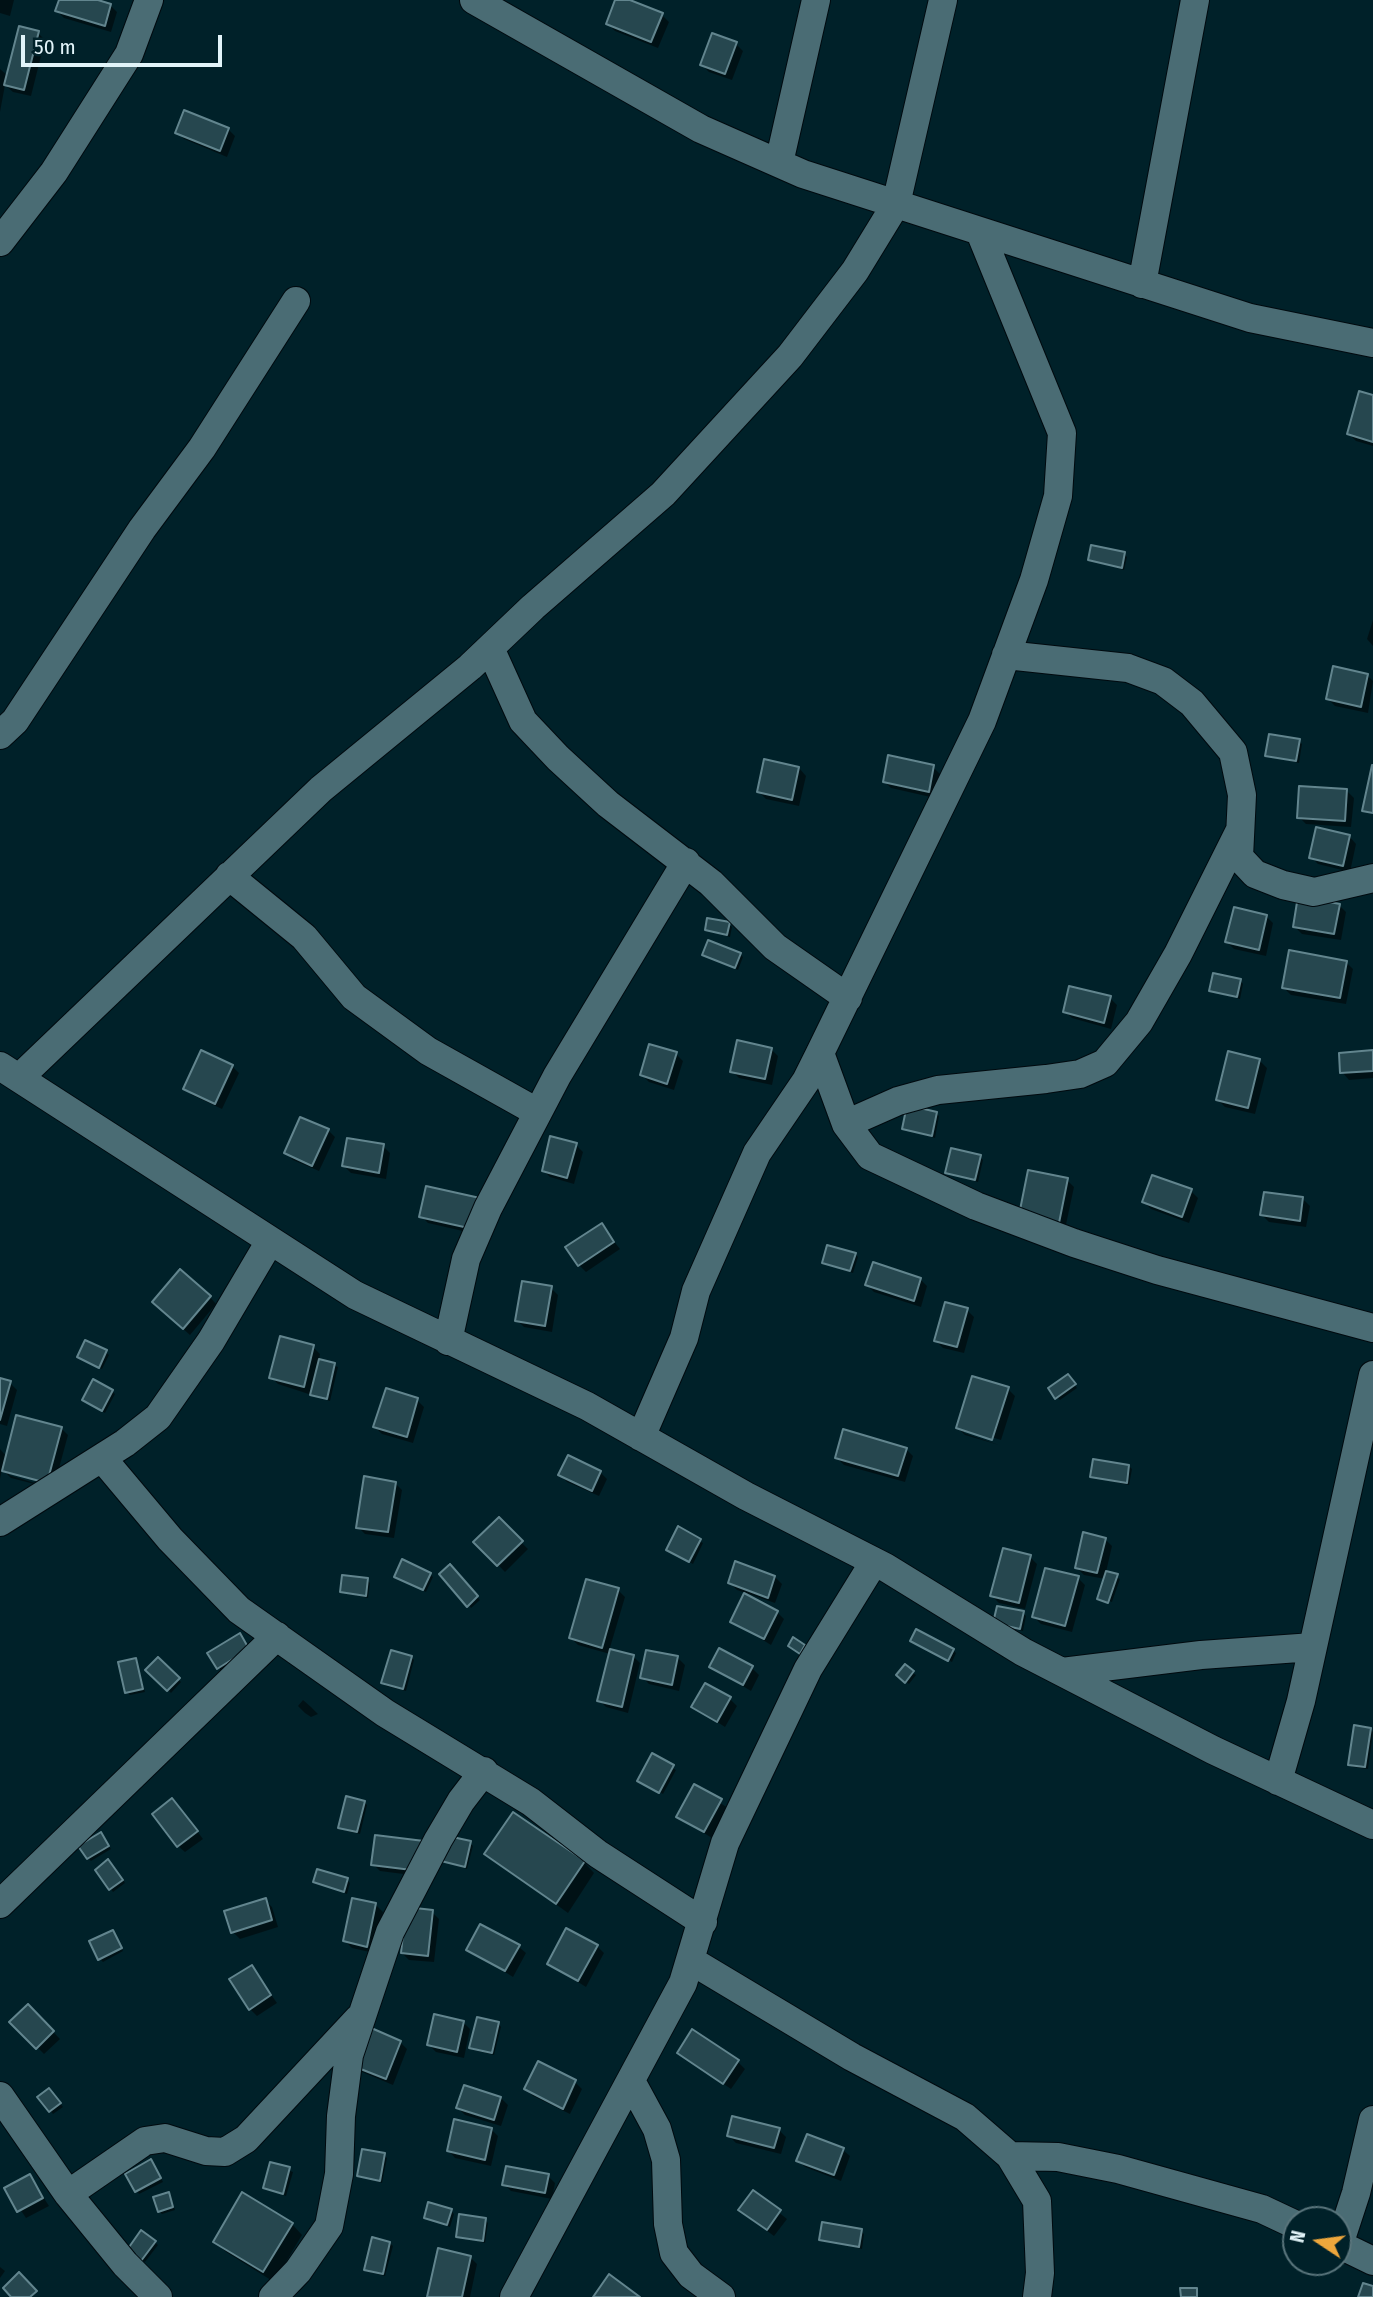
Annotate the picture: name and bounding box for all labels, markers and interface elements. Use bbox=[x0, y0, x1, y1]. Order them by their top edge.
scale bar bbox=[24, 21, 226, 65]
text: 50 m bbox=[34, 34, 76, 60]
north arrow bbox=[1282, 2206, 1352, 2276]
text: N bbox=[1286, 2228, 1310, 2245]

